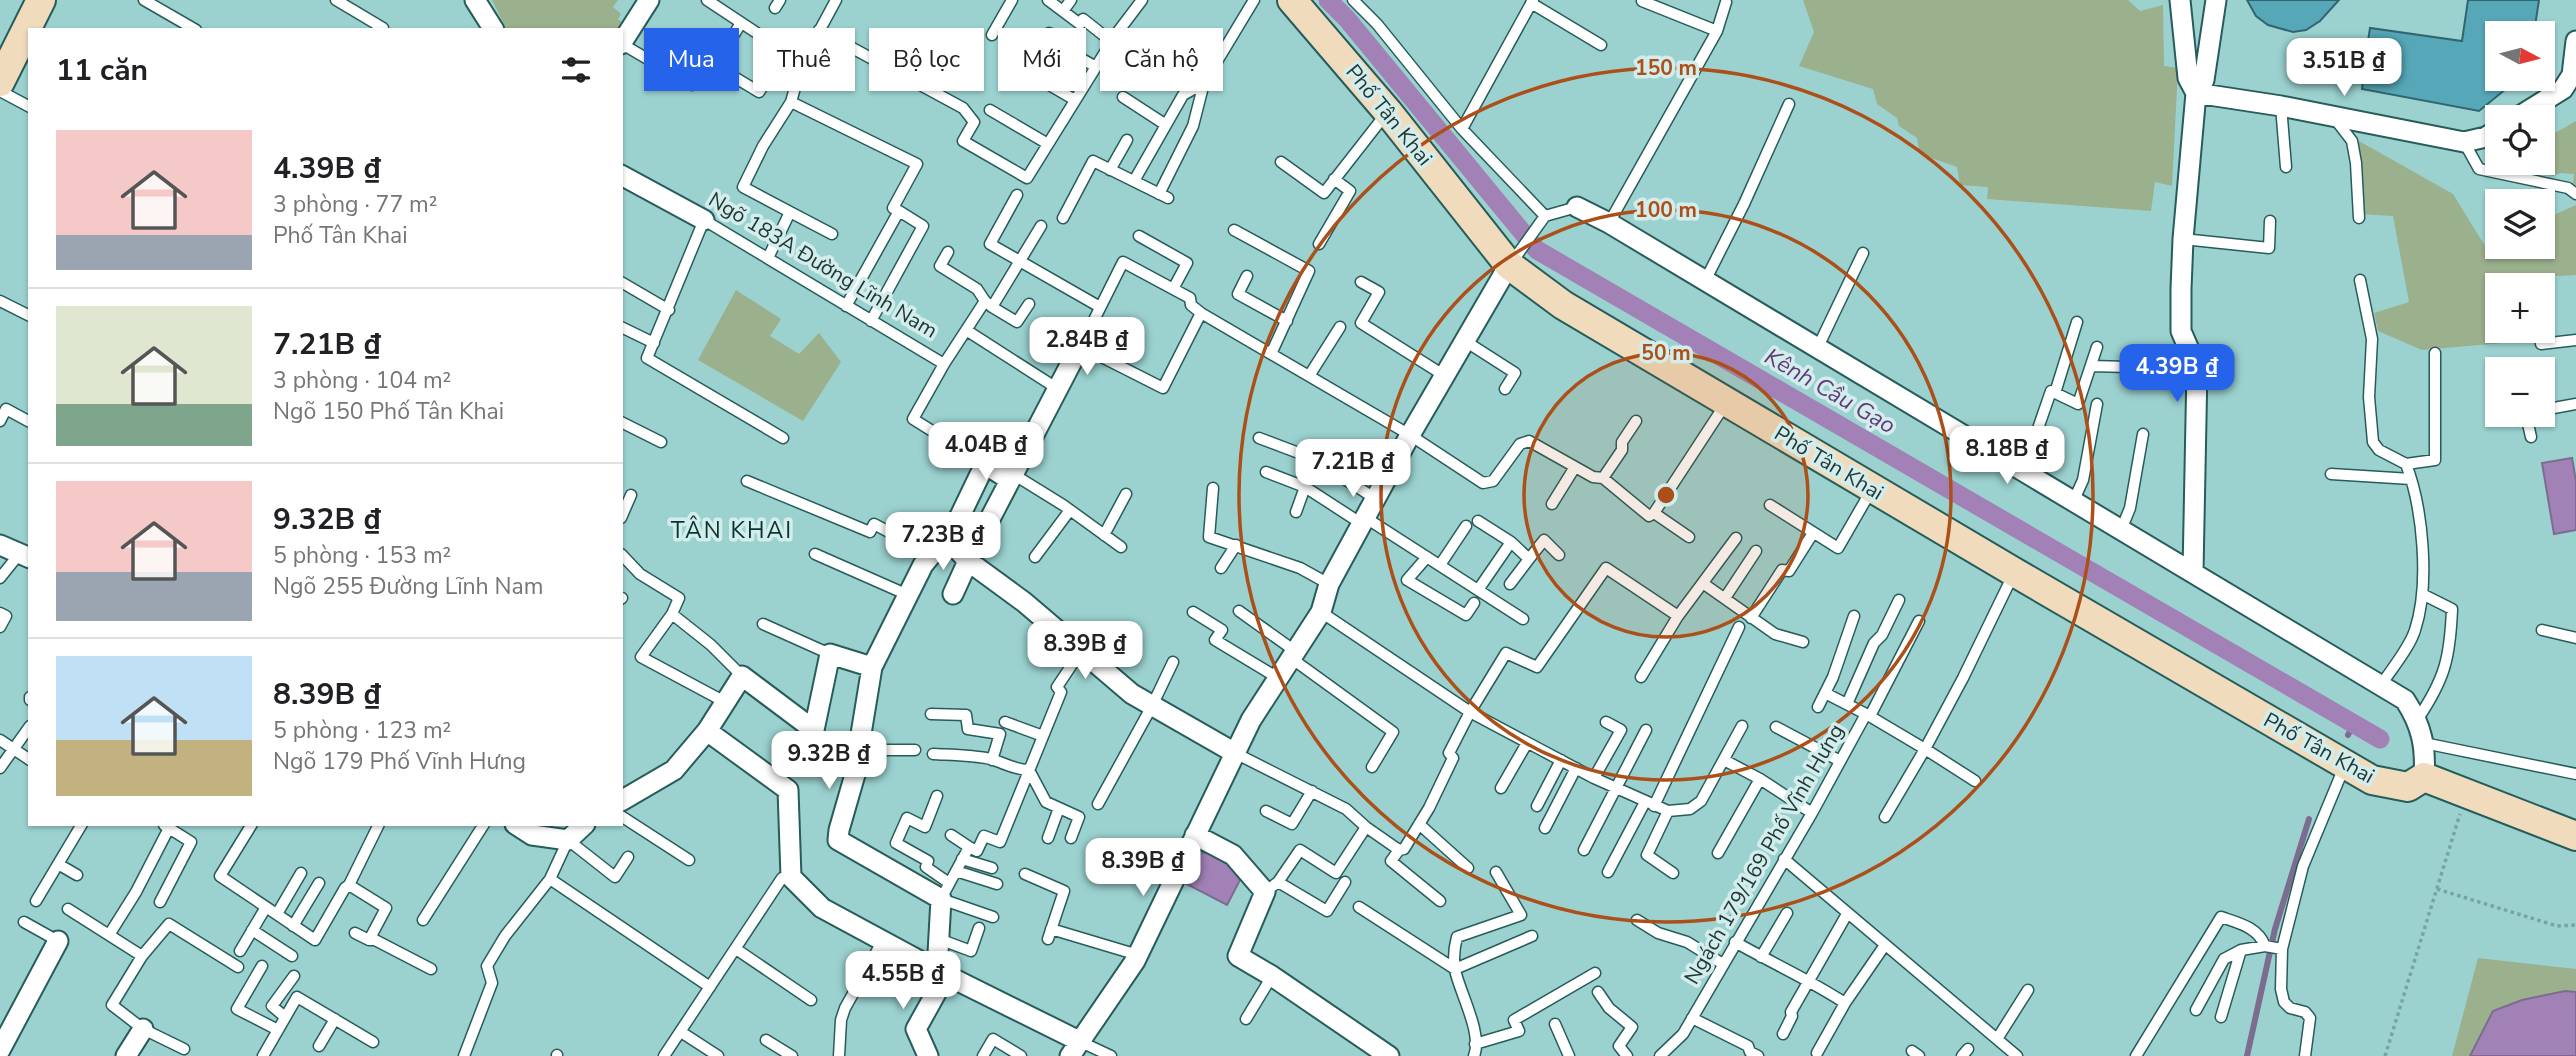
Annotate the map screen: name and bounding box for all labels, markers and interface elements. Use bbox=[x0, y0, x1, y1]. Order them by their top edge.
north arrow bbox=[2485, 21, 2555, 91]
map controls bbox=[2485, 21, 2555, 427]
chip: Mua bbox=[644, 28, 739, 91]
chip: Thuê bbox=[753, 28, 855, 91]
chip: Bộ lọc bbox=[869, 28, 984, 91]
chip: Mới bbox=[998, 28, 1086, 91]
chip: Căn hộ bbox=[1100, 28, 1223, 91]
pin: 3.51B ₫ bbox=[2279, 38, 2409, 98]
text: 3.51B ₫ bbox=[2303, 45, 2385, 76]
text: 11 căn bbox=[56, 50, 148, 91]
icon: filters bbox=[557, 51, 595, 89]
text: 150 m bbox=[1635, 54, 1697, 82]
street label: Phố Tân Khai bbox=[1339, 58, 1439, 172]
button: locate bbox=[2485, 105, 2555, 175]
text: 4.39B ₫ bbox=[273, 148, 381, 189]
icon: home bbox=[112, 158, 196, 242]
street label: Ngõ 183A Đường Lĩnh Nam bbox=[703, 185, 943, 345]
text: 3 phòng · 77 m² bbox=[273, 189, 438, 220]
button: layers bbox=[2485, 189, 2555, 259]
text: 100 m bbox=[1635, 196, 1697, 224]
text: Phố Tân Khai bbox=[273, 220, 408, 251]
button: + bbox=[2485, 273, 2555, 343]
pin: 2.84B ₫ bbox=[1022, 318, 1152, 377]
text: 7.21B ₫ bbox=[273, 324, 381, 365]
text: 2.84B ₫ bbox=[1046, 324, 1128, 355]
icon: home bbox=[112, 334, 196, 418]
text: 50 m bbox=[1641, 339, 1691, 367]
water label: Kênh Cầu Gạo bbox=[1759, 341, 1901, 441]
pin: 4.39B ₫ bbox=[2112, 344, 2242, 404]
text: 4.39B ₫ bbox=[2136, 351, 2218, 382]
button: − bbox=[2485, 357, 2555, 427]
text: 3 phòng · 104 m² bbox=[273, 365, 451, 396]
text: Ngõ 150 Phố Tân Khai bbox=[273, 396, 504, 427]
street label: Phố Tân Khai bbox=[1769, 419, 1889, 507]
pin: 4.04B ₫ bbox=[921, 422, 1051, 482]
pin: 8.18B ₫ bbox=[1942, 426, 2072, 486]
text: 4.04B ₫ bbox=[945, 429, 1027, 460]
text: 8.18B ₫ bbox=[1966, 433, 2048, 464]
pin: 7.21B ₫ bbox=[1288, 440, 1418, 499]
text: 7.21B ₫ bbox=[1312, 446, 1394, 477]
centre of rings bbox=[1654, 483, 1678, 507]
text: 9.32B ₫ bbox=[273, 499, 381, 540]
icon: home bbox=[112, 509, 196, 593]
pin: 7.23B ₫ bbox=[878, 512, 1008, 572]
district label: TÂN KHAI bbox=[671, 515, 793, 546]
text: 7.23B ₫ bbox=[902, 519, 984, 550]
text: 5 phòng · 153 m² bbox=[273, 540, 451, 571]
text: Ngõ 255 Đường Lĩnh Nam bbox=[273, 571, 543, 602]
pin: 8.39B ₫ bbox=[1020, 622, 1150, 681]
text: 8.39B ₫ bbox=[1044, 628, 1126, 659]
text: 8.39B ₫ bbox=[273, 674, 381, 715]
icon: home bbox=[112, 684, 196, 768]
street label: Phố Tân Khai bbox=[2258, 706, 2380, 790]
text: 5 phòng · 123 m² bbox=[273, 715, 451, 746]
street label: Ngách 179/169 Phố Vĩnh Hưng bbox=[1678, 719, 1850, 989]
pin: 9.32B ₫ bbox=[764, 732, 894, 791]
text: 9.32B ₫ bbox=[788, 738, 870, 769]
text: Ngõ 179 Phố Vĩnh Hưng bbox=[273, 746, 526, 777]
pin: 8.39B ₫ bbox=[1078, 838, 1208, 898]
text: 8.39B ₫ bbox=[1102, 845, 1184, 876]
pin: 4.55B ₫ bbox=[838, 951, 968, 1011]
text: 4.55B ₫ bbox=[862, 958, 944, 989]

